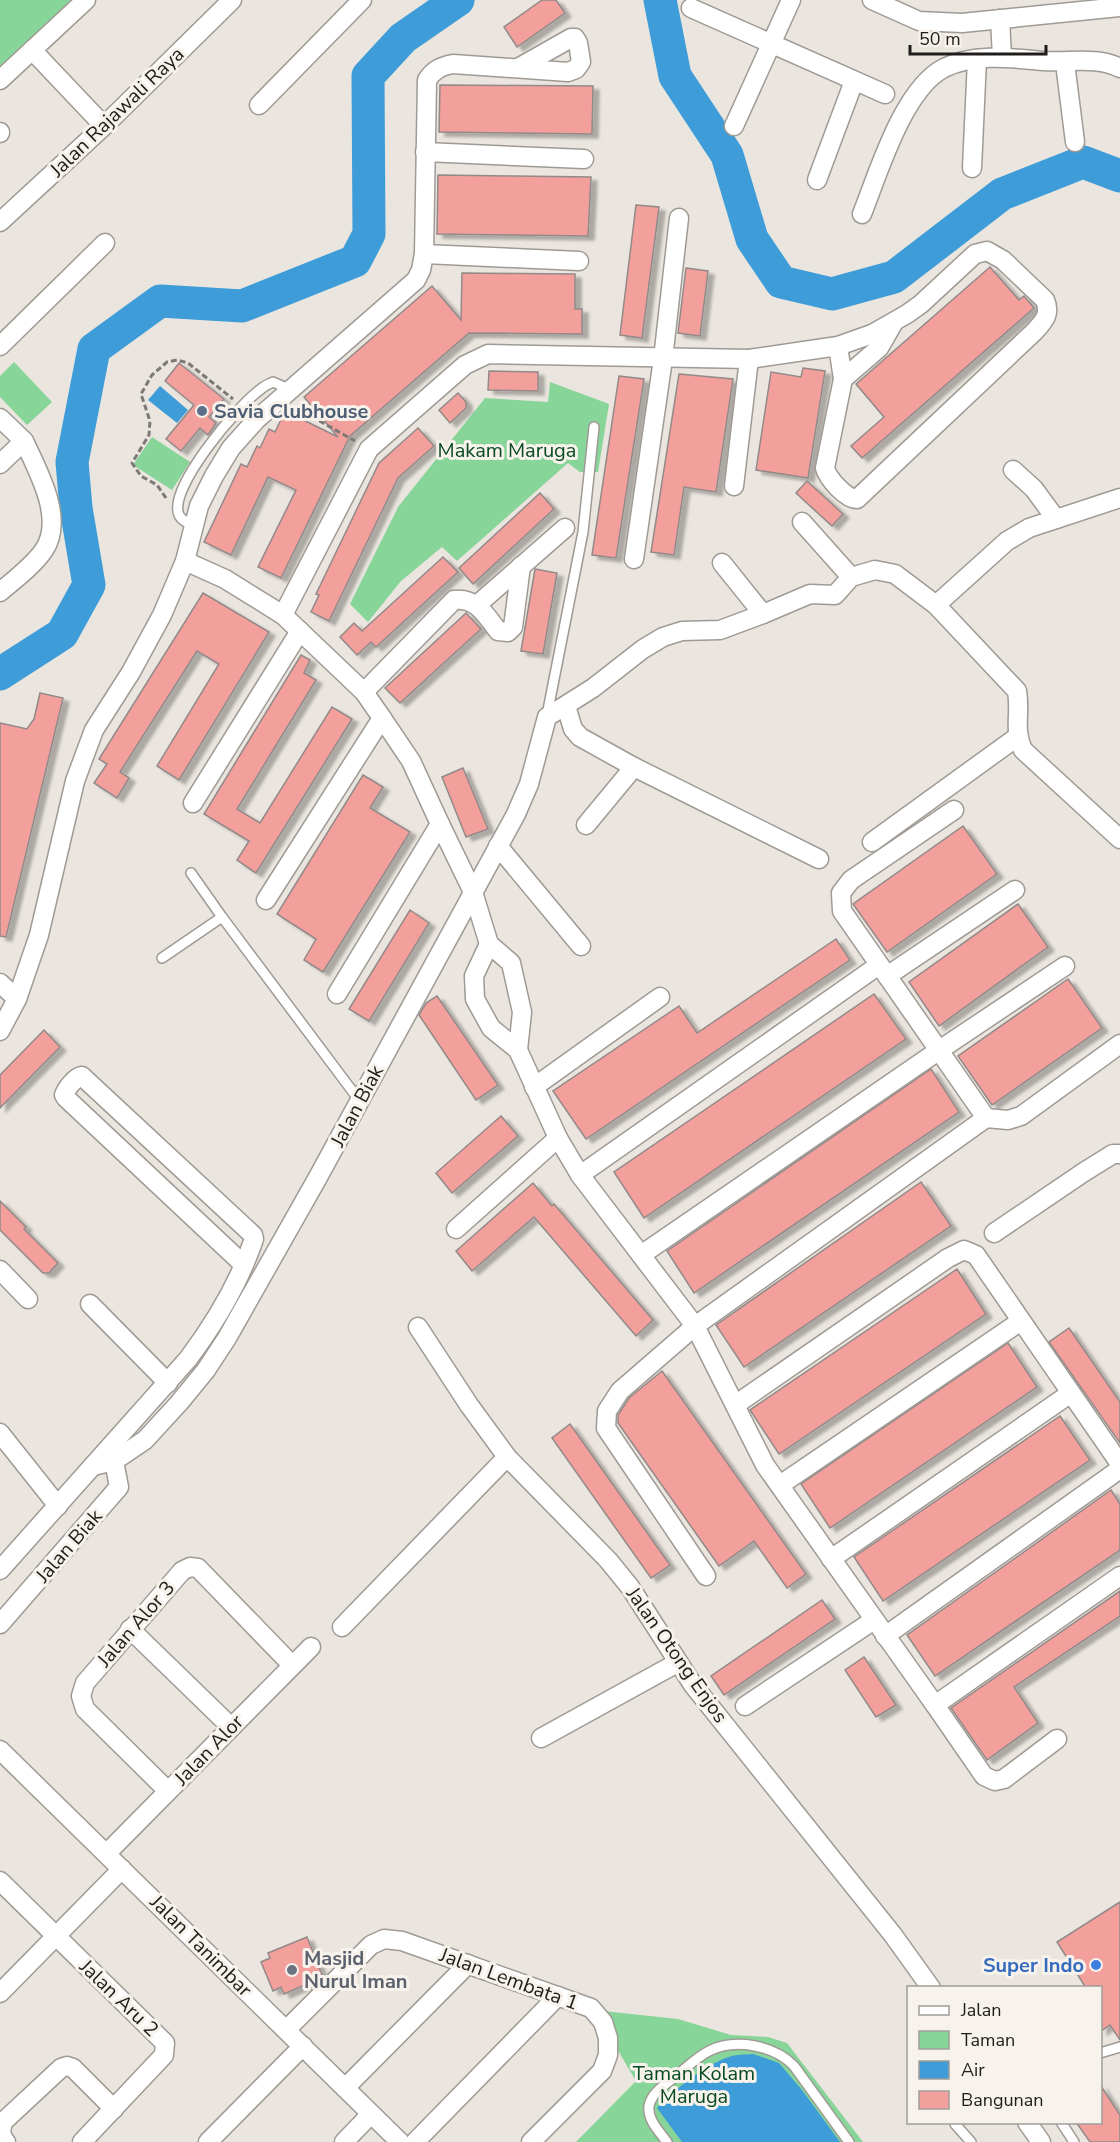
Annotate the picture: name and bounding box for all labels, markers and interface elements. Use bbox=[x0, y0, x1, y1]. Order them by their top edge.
scale bar bbox=[910, 18, 1046, 56]
text: 50 m bbox=[919, 27, 961, 51]
street label: Jalan Rajawali Raya bbox=[43, 41, 190, 184]
place label: Savia Clubhouse bbox=[214, 398, 369, 425]
marker: Savia Clubhouse bbox=[195, 404, 209, 418]
park label: Makam Maruga bbox=[438, 437, 576, 464]
street label: Jalan Biak bbox=[324, 1060, 390, 1152]
street label: Jalan Biak bbox=[29, 1503, 109, 1589]
street label: Jalan Alor 3 bbox=[90, 1575, 181, 1674]
street label: Jalan Otong Enjos bbox=[619, 1581, 734, 1728]
street label: Jalan Alor bbox=[168, 1709, 250, 1792]
street label: Jalan Tanimbar bbox=[143, 1888, 258, 2003]
street label: Jalan Lembata 1 bbox=[435, 1941, 582, 2017]
place label: Masjid Nurul Iman bbox=[304, 1945, 408, 1995]
place label: Super Indo bbox=[983, 1952, 1084, 1979]
street label: Jalan Aru 2 bbox=[73, 1953, 164, 2043]
marker: Super Indo bbox=[1089, 1958, 1103, 1972]
marker: Masjid Nurul Iman bbox=[285, 1963, 299, 1977]
legend bbox=[907, 1986, 1102, 2124]
text: Jalan bbox=[960, 1998, 1001, 2022]
text: Taman bbox=[961, 2028, 1015, 2052]
text: Air bbox=[961, 2058, 985, 2082]
park label: Taman Kolam Maruga bbox=[633, 2060, 755, 2110]
text: Bangunan bbox=[961, 2088, 1044, 2112]

